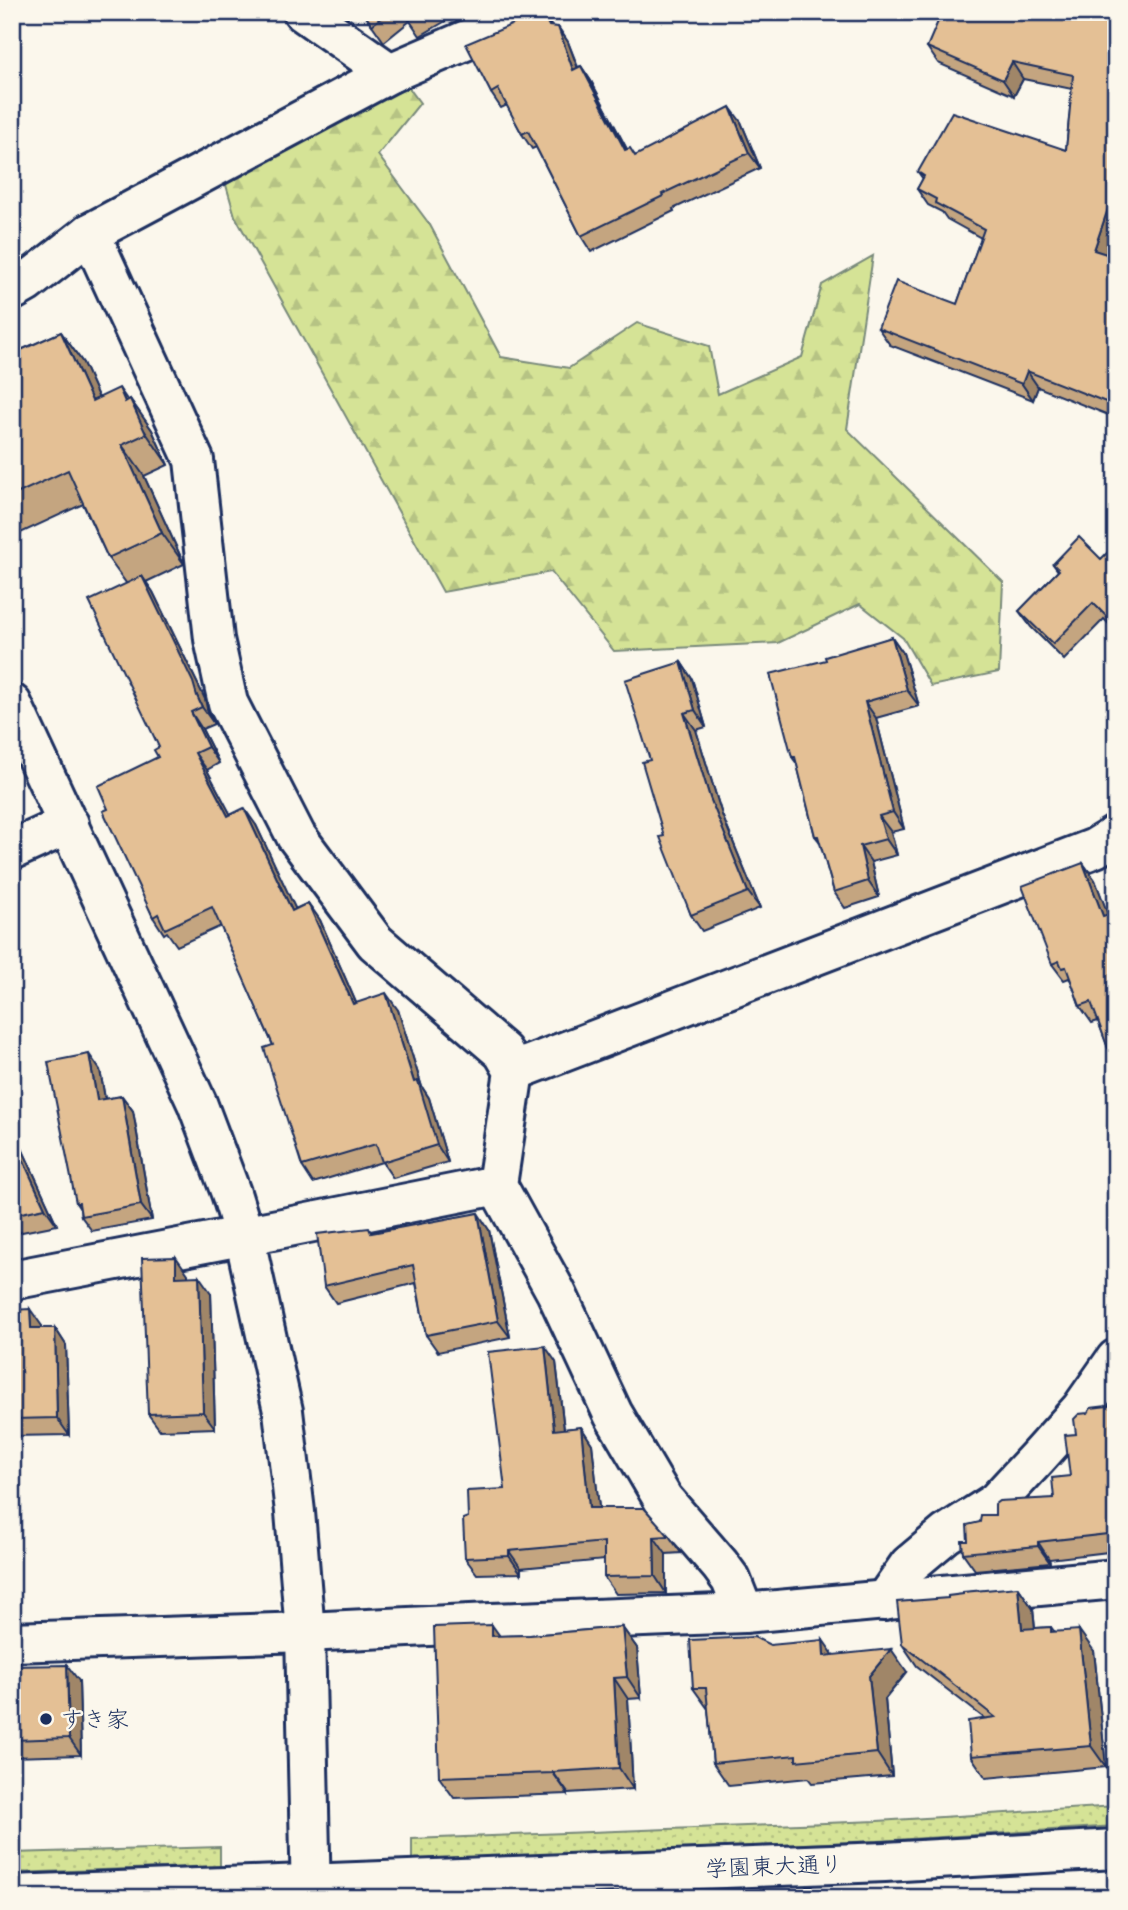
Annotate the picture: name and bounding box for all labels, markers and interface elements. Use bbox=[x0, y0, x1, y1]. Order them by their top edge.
place label: すき家 bbox=[60, 1706, 129, 1736]
marker: すき家 bbox=[38, 1711, 54, 1727]
street label: 学園東大通り bbox=[705, 1851, 844, 1885]

